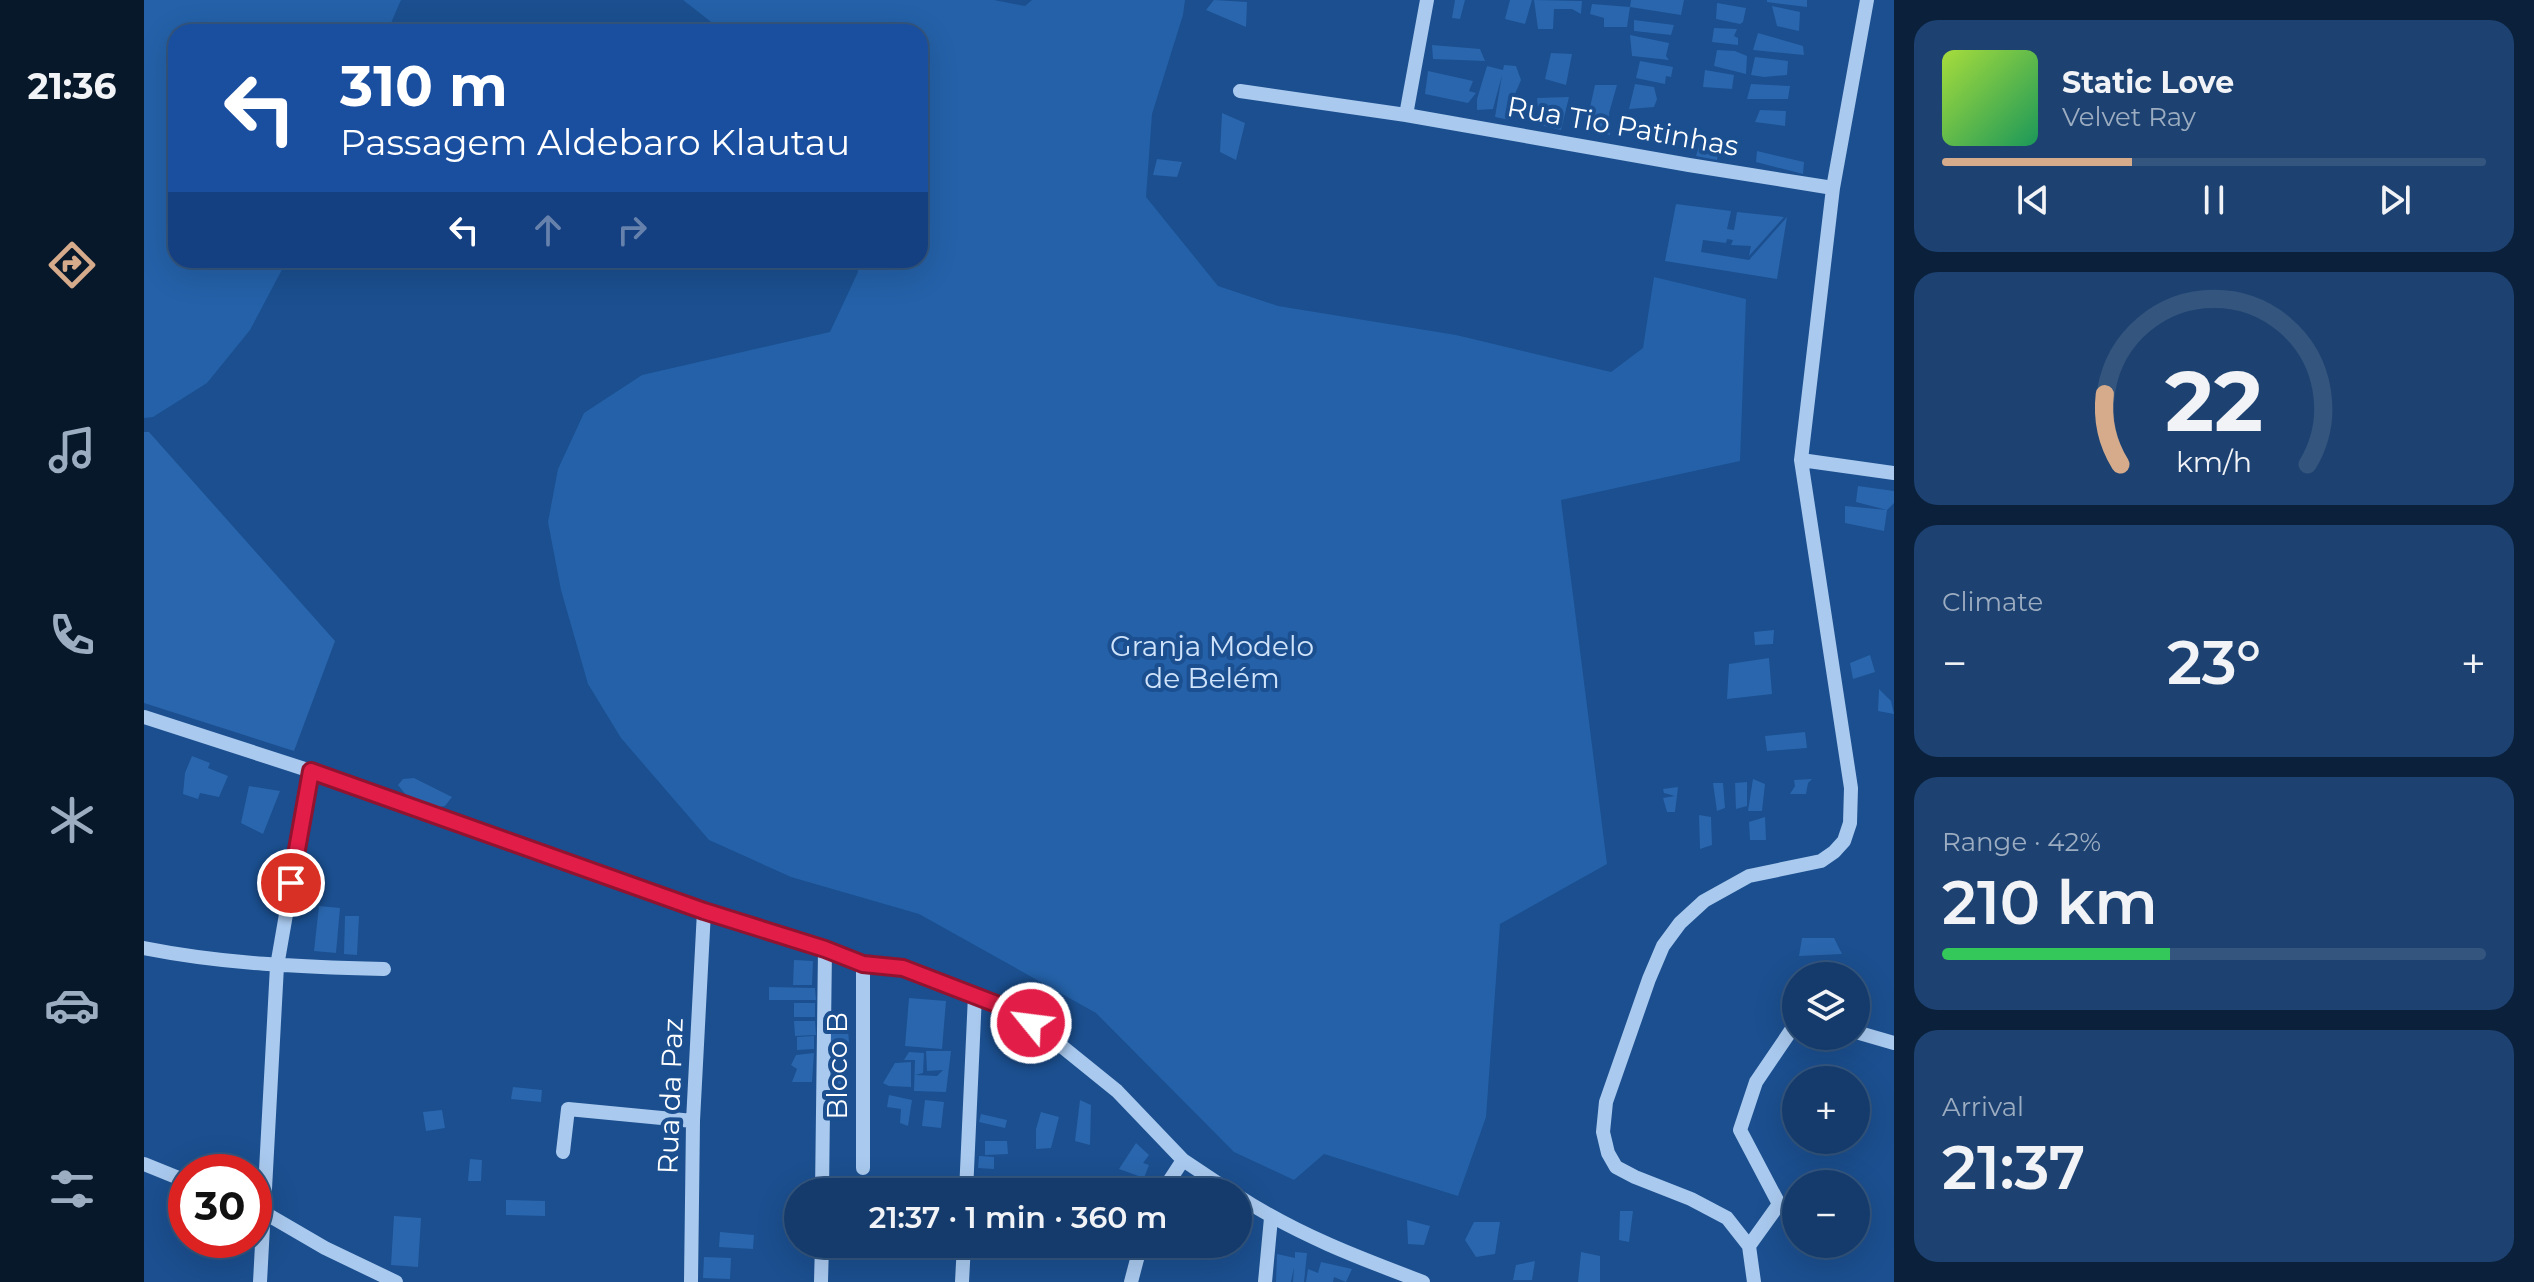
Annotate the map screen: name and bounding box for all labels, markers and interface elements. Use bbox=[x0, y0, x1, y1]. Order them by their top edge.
text: 310 m bbox=[340, 52, 508, 120]
icon: left bbox=[208, 56, 312, 160]
text: 21:36 bbox=[27, 64, 117, 108]
text: Static Love bbox=[2062, 64, 2234, 101]
street label: Rua Tio Patinhas bbox=[1505, 89, 1741, 163]
text: Velvet Ray bbox=[2062, 101, 2196, 133]
text: Passagem Aldebaro Klautau bbox=[340, 120, 850, 164]
icon: previous bbox=[2011, 178, 2055, 222]
icon: pause bbox=[2192, 178, 2236, 222]
icon: next bbox=[2373, 178, 2417, 222]
icon: left bbox=[442, 208, 486, 252]
icon: ahead bbox=[526, 208, 570, 252]
icon: right bbox=[610, 208, 654, 252]
icon: directions bbox=[44, 237, 100, 293]
text: 22 bbox=[2165, 349, 2263, 451]
icon: music bbox=[44, 422, 100, 478]
text: km/h bbox=[2176, 444, 2252, 479]
text: Climate bbox=[1942, 586, 2043, 618]
icon: phone bbox=[44, 607, 100, 663]
text: 23° bbox=[2167, 626, 2261, 699]
park label: Granja Modelo de Belém bbox=[1110, 629, 1314, 695]
text: − bbox=[1942, 636, 1967, 690]
text: + bbox=[2461, 636, 2486, 690]
icon: climate bbox=[44, 792, 100, 848]
text: Range · 42% bbox=[1942, 826, 2101, 858]
pin bbox=[257, 849, 325, 917]
icon: arrive bbox=[269, 861, 313, 905]
text: 210 km bbox=[1942, 866, 2158, 939]
map controls bbox=[1782, 962, 1870, 1258]
button: layers bbox=[1782, 962, 1870, 1050]
icon: car bbox=[44, 977, 100, 1033]
position arrow bbox=[989, 981, 1073, 1065]
street label: Bloco B bbox=[820, 1012, 854, 1120]
street label: Rua da Paz bbox=[650, 1017, 690, 1175]
button: + bbox=[1782, 1066, 1870, 1154]
text: Arrival bbox=[1942, 1091, 2024, 1123]
text: 21:37 bbox=[1942, 1131, 2085, 1204]
speed limit sign: 30 bbox=[168, 1154, 272, 1258]
icon: filters bbox=[44, 1161, 100, 1217]
button: − bbox=[1782, 1170, 1870, 1258]
text: 21:37 · 1 min · 360 m bbox=[869, 1199, 1167, 1236]

